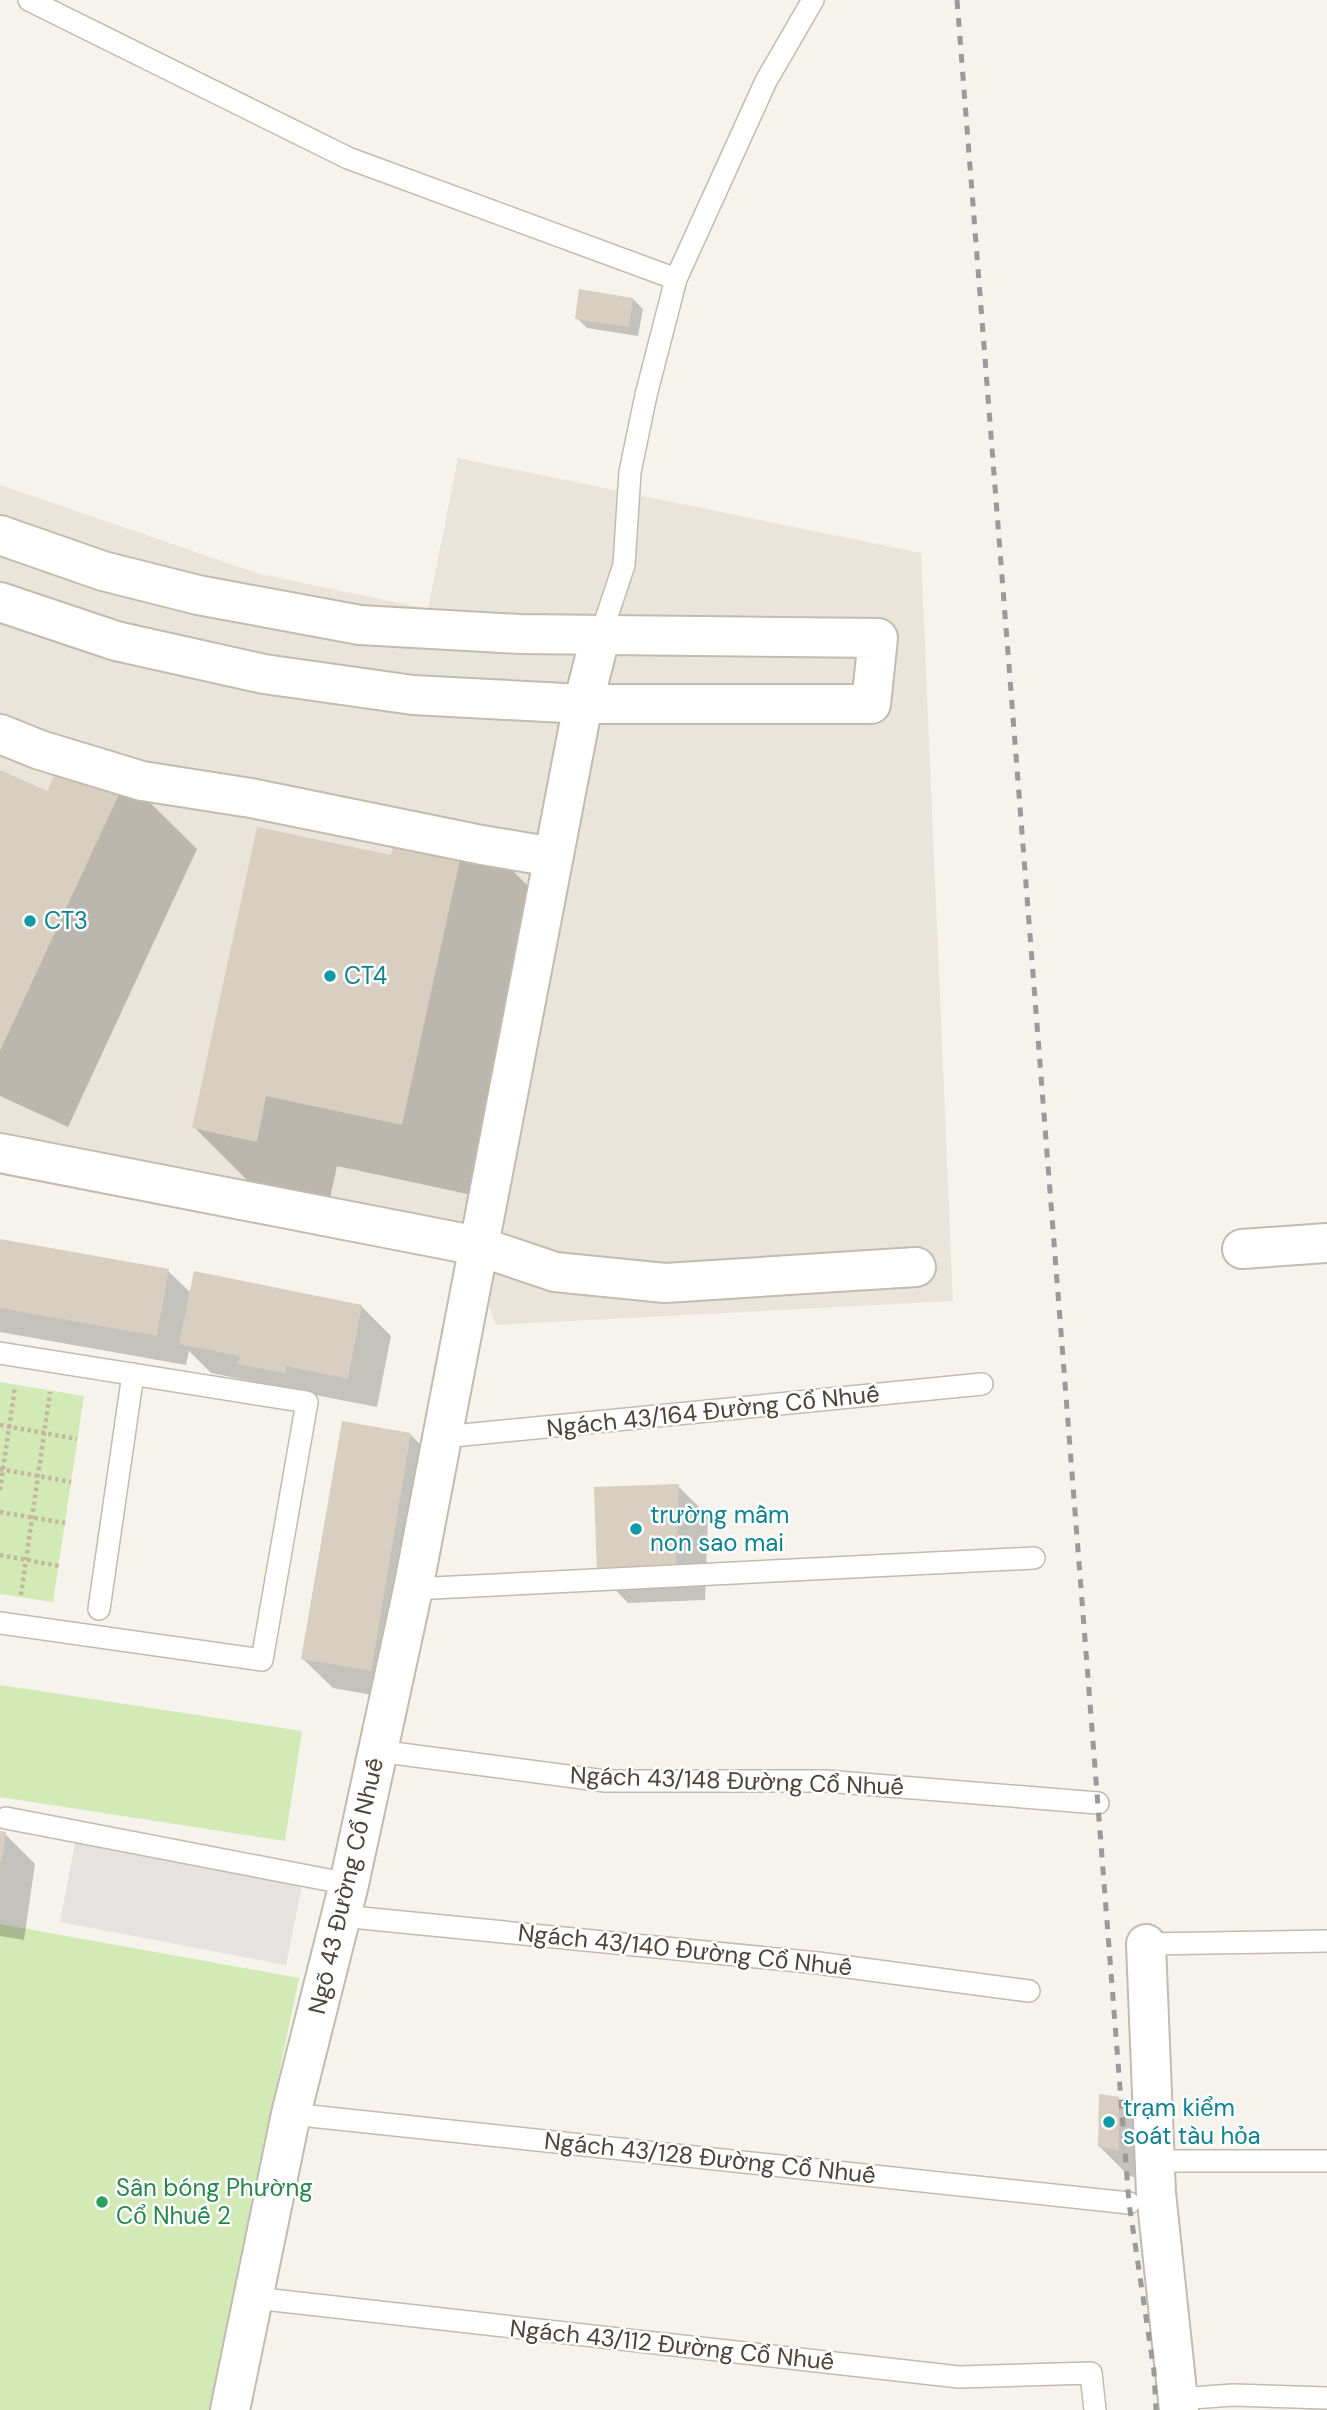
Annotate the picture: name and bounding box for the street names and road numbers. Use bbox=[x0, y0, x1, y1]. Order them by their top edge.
street label: Ngách 43/164 Đường Cổ Nhuế bbox=[545, 1378, 881, 1443]
street label: Ngõ 43 Đường Cổ Nhuế bbox=[301, 1755, 390, 2017]
street label: Ngách 43/148 Đường Cổ Nhuế bbox=[570, 1759, 905, 1802]
street label: Ngách 43/140 Đường Cổ Nhuế bbox=[516, 1917, 854, 1982]
street label: Ngách 43/128 Đường Cổ Nhuế bbox=[543, 2125, 877, 2190]
street label: Ngách 43/112 Đường Cổ Nhuế bbox=[508, 2312, 836, 2377]

